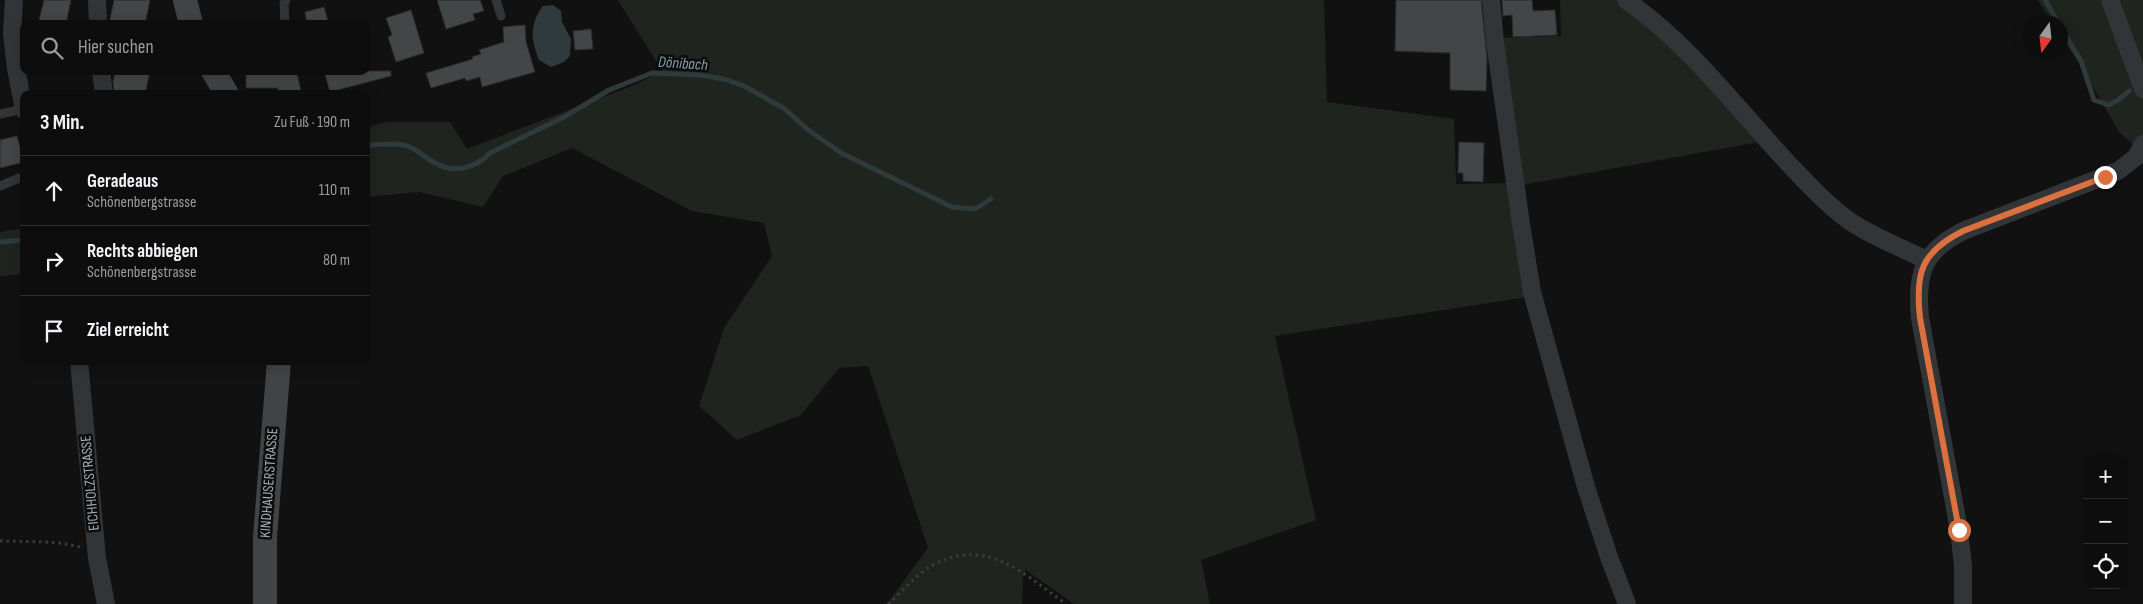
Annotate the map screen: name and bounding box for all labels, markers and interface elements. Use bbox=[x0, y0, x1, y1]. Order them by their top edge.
north arrow bbox=[2023, 15, 2068, 60]
search box bbox=[20, 20, 370, 75]
icon: search bbox=[38, 34, 66, 62]
text: Hier suchen bbox=[78, 36, 154, 59]
water label: Dönibach bbox=[658, 53, 709, 75]
text: 3 Min. bbox=[40, 110, 84, 135]
text: Zu Fuß · 190 m bbox=[274, 113, 350, 132]
route end bbox=[2094, 166, 2117, 189]
text: Geradeaus bbox=[87, 170, 158, 193]
icon: ahead bbox=[40, 177, 68, 205]
text: 110 m bbox=[319, 181, 350, 200]
text: Schönenbergstrasse bbox=[87, 193, 196, 212]
text: Rechts abbiegen bbox=[87, 240, 198, 263]
icon: right bbox=[40, 247, 68, 275]
text: 80 m bbox=[323, 251, 350, 270]
text: Schönenbergstrasse bbox=[87, 263, 196, 282]
icon: arrive bbox=[40, 317, 68, 345]
text: Ziel erreicht bbox=[87, 319, 169, 342]
street label: KINDHAUSERSTRASSE bbox=[256, 427, 282, 539]
street label: EICHHOLZSTRASSE bbox=[76, 435, 104, 531]
map controls bbox=[2083, 454, 2128, 589]
button: + bbox=[2083, 454, 2128, 499]
button: − bbox=[2083, 499, 2128, 544]
route start bbox=[1948, 519, 1971, 542]
button: locate bbox=[2083, 544, 2128, 589]

